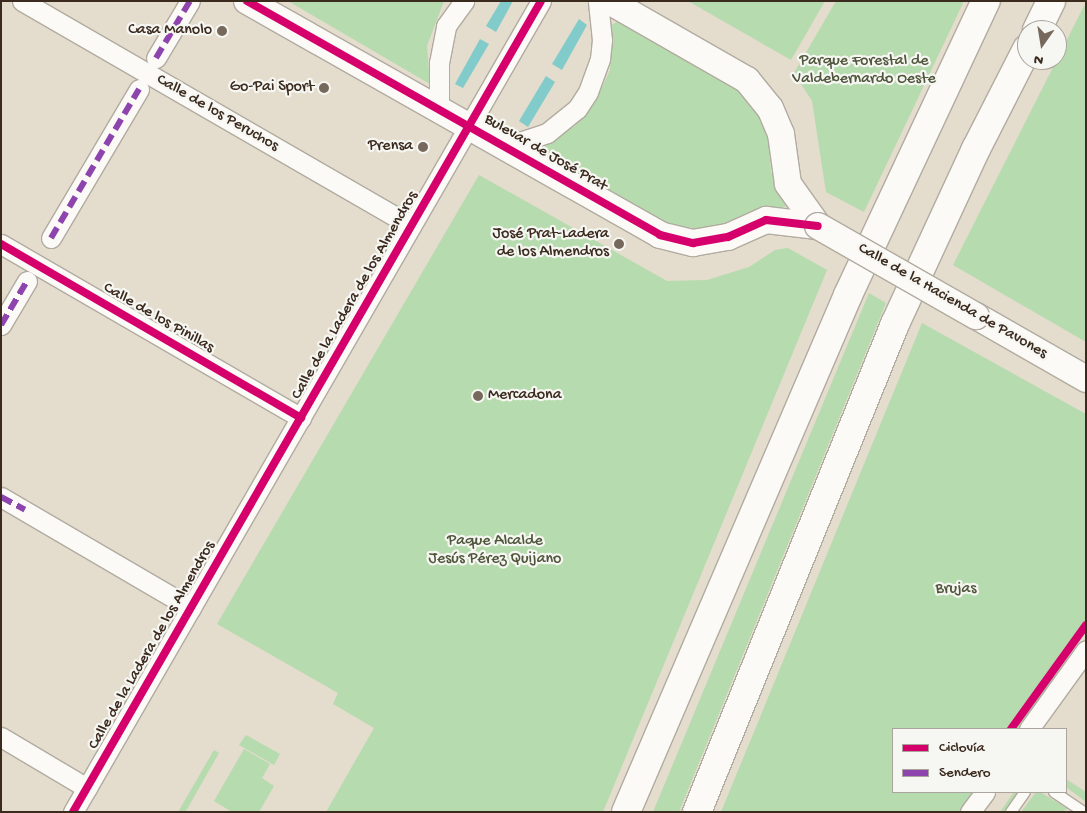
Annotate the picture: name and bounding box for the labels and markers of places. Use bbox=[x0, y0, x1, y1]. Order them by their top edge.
place label: Casa Manolo bbox=[128, 21, 212, 41]
marker: Casa Manolo bbox=[216, 25, 228, 37]
place label: Go-Pai Sport bbox=[230, 78, 314, 98]
marker: Go-Pai Sport bbox=[318, 82, 330, 94]
place label: Prensa bbox=[368, 137, 413, 157]
marker: Prensa bbox=[417, 141, 429, 153]
place label: José Prat-Ladera de los Almendros bbox=[492, 225, 609, 263]
marker: José Prat-Ladera de los Almendros bbox=[613, 238, 625, 250]
place label: Mercadona bbox=[488, 386, 562, 406]
marker: Mercadona bbox=[472, 390, 484, 402]

